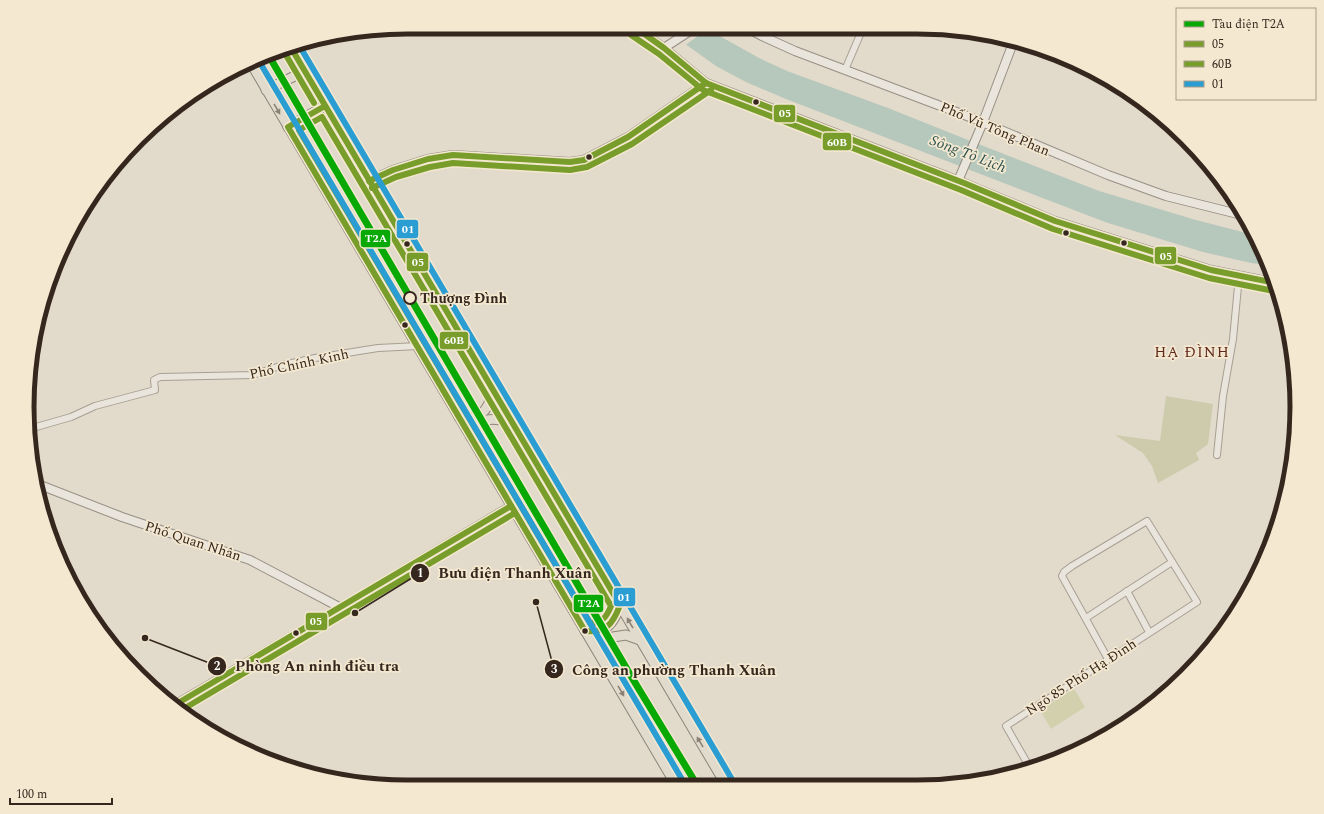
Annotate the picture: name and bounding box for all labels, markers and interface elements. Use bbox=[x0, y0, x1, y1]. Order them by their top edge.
legend bbox=[1176, 8, 1316, 100]
text: Tàu điện T2A bbox=[1212, 15, 1285, 34]
text: 05 bbox=[1212, 35, 1224, 54]
text: 60B bbox=[1212, 55, 1232, 74]
text: 01 bbox=[1212, 75, 1224, 94]
street label: Phố Vũ Tông Phan bbox=[937, 96, 1053, 162]
unlabelled marker bbox=[751, 97, 761, 107]
one-way arrow bbox=[274, 103, 281, 114]
line badge: 05 bbox=[773, 104, 796, 123]
text: 05 bbox=[779, 105, 791, 122]
water label: Sông Tô Lịch bbox=[927, 129, 1010, 179]
line badge: 60B bbox=[822, 132, 852, 151]
text: 60B bbox=[827, 134, 847, 151]
unlabelled marker bbox=[584, 152, 594, 162]
line badge: 01 bbox=[396, 219, 419, 239]
text: 01 bbox=[402, 221, 414, 238]
unlabelled marker bbox=[1061, 228, 1071, 238]
line badge: T2A bbox=[360, 229, 391, 248]
text: T2A bbox=[365, 230, 388, 247]
unlabelled marker bbox=[1119, 238, 1129, 248]
unlabelled marker bbox=[402, 239, 412, 249]
line badge: 05 bbox=[1154, 246, 1177, 265]
text: 05 bbox=[1160, 248, 1172, 265]
line badge: 05 bbox=[406, 252, 429, 272]
text: 05 bbox=[412, 254, 424, 271]
place label: Thượng Đình bbox=[420, 288, 508, 309]
marker: Thượng Đình bbox=[403, 291, 417, 305]
unlabelled marker bbox=[400, 320, 410, 330]
line badge: 60B bbox=[439, 331, 469, 350]
text: 60B bbox=[444, 332, 464, 349]
district label: HẠ ĐÌNH bbox=[1154, 341, 1230, 364]
street label: Phố Chính Kinh bbox=[247, 343, 351, 385]
street label: Phố Quan Nhân bbox=[142, 516, 244, 566]
callout: Bưu điện Thanh Xuân bbox=[410, 559, 600, 586]
text: Bưu điện Thanh Xuân bbox=[438, 562, 592, 585]
text: 1 bbox=[417, 564, 423, 583]
line badge: 01 bbox=[613, 587, 636, 607]
text: 01 bbox=[618, 589, 630, 606]
line badge: T2A bbox=[573, 594, 604, 613]
text: T2A bbox=[578, 595, 601, 612]
line badge: 05 bbox=[305, 612, 328, 631]
text: 05 bbox=[310, 613, 322, 630]
one-way arrow bbox=[626, 618, 634, 628]
unlabelled marker bbox=[580, 626, 590, 636]
unlabelled marker bbox=[291, 628, 301, 638]
street label: Ngõ 85 Phố Hạ Đình bbox=[1021, 633, 1141, 721]
callout: Phòng An ninh điều tra bbox=[207, 653, 407, 680]
text: Phòng An ninh điều tra bbox=[235, 655, 399, 678]
callout: Công an phường Thanh Xuân bbox=[544, 656, 784, 683]
text: 2 bbox=[214, 657, 221, 676]
text: Công an phường Thanh Xuân bbox=[572, 659, 776, 682]
text: 3 bbox=[551, 660, 558, 679]
one-way arrow bbox=[617, 685, 624, 697]
one-way arrow bbox=[697, 736, 704, 748]
scale bar bbox=[10, 780, 112, 806]
text: 100 m bbox=[16, 785, 47, 804]

